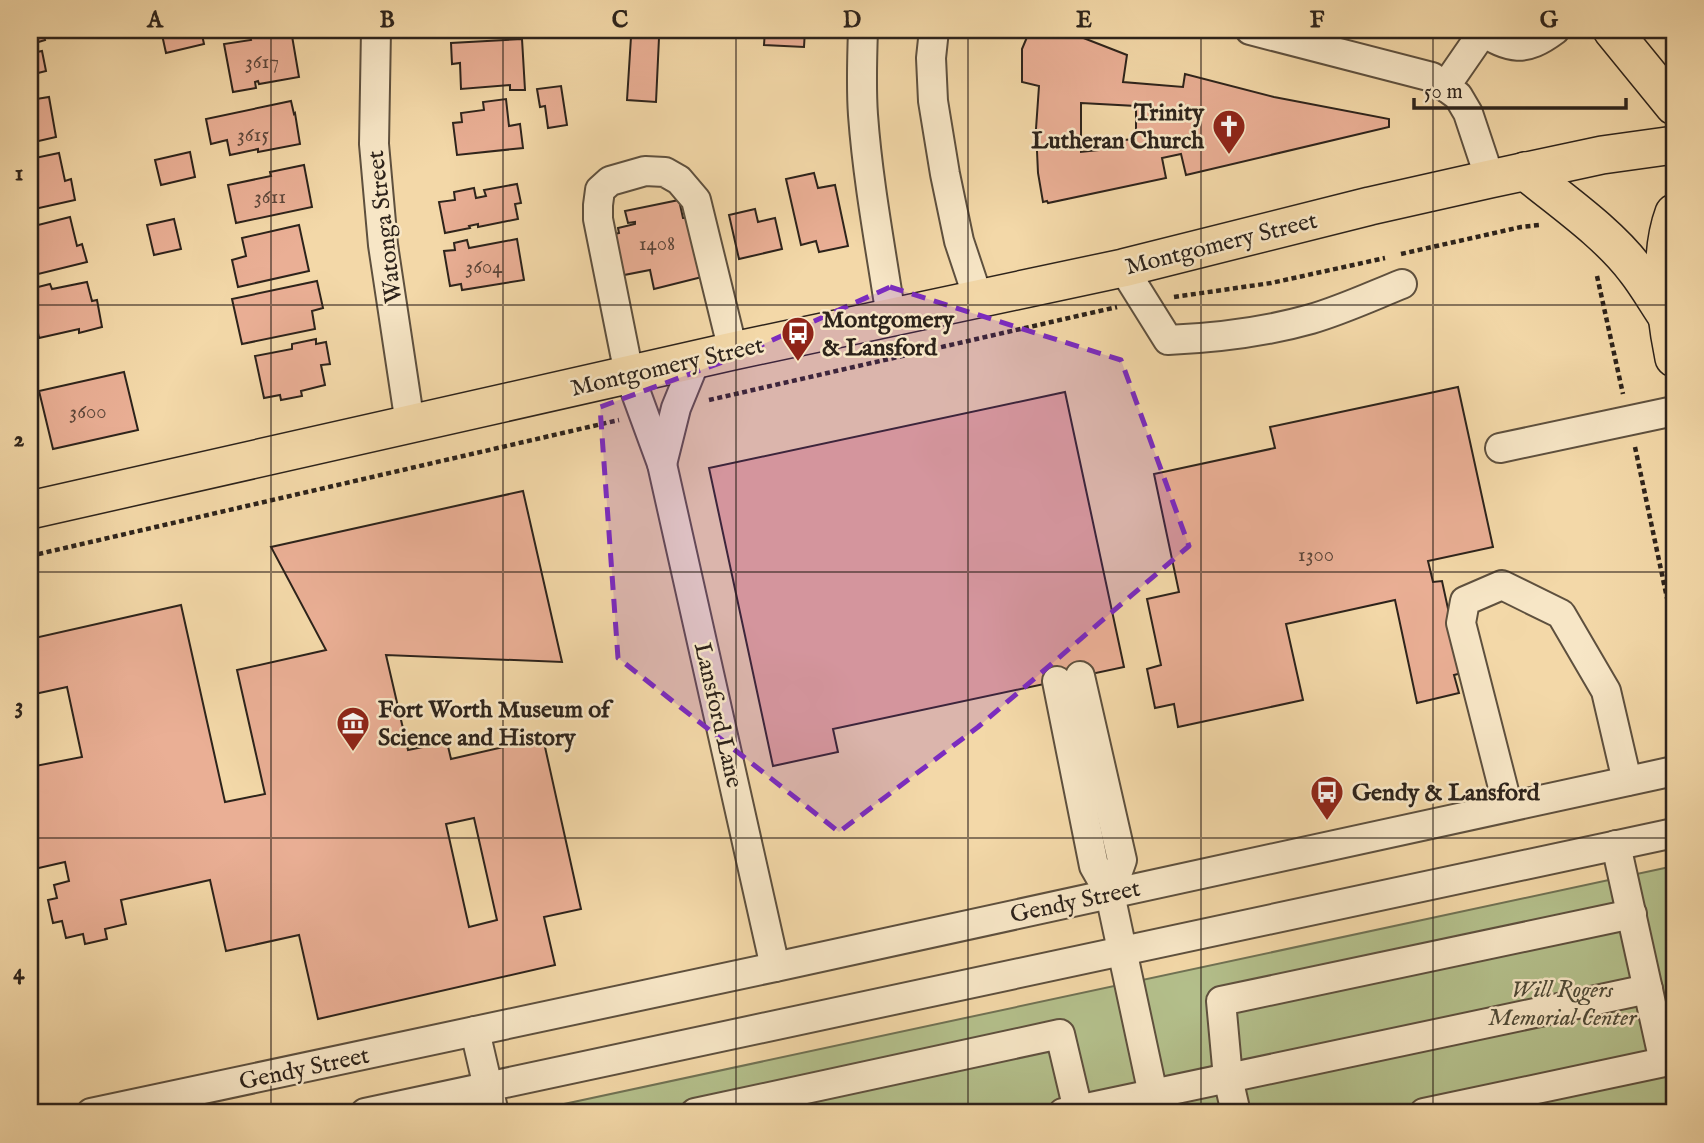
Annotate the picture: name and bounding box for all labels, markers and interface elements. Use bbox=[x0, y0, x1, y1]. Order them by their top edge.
text: A bbox=[146, 6, 164, 35]
text: B bbox=[379, 6, 395, 35]
text: C bbox=[612, 6, 629, 35]
text: D bbox=[843, 6, 861, 35]
text: E bbox=[1076, 6, 1092, 35]
text: F bbox=[1310, 6, 1325, 35]
text: G bbox=[1540, 6, 1559, 35]
house number: 3617 bbox=[245, 49, 279, 76]
scale bar bbox=[1414, 66, 1625, 110]
text: 50 m bbox=[1424, 79, 1463, 106]
place label: Trinity Lutheran Church bbox=[1031, 98, 1205, 157]
church icon: Trinity Lutheran Church bbox=[1210, 107, 1248, 156]
house number: 3615 bbox=[237, 122, 269, 149]
street label: Watonga Street bbox=[361, 149, 410, 305]
text: 1 bbox=[15, 159, 23, 188]
house number: 3611 bbox=[254, 184, 286, 211]
street label: Montgomery Street bbox=[1122, 206, 1321, 283]
house number: 1408 bbox=[639, 231, 675, 258]
house number: 3604 bbox=[465, 254, 503, 281]
place label: Montgomery & Lansford bbox=[822, 305, 955, 364]
bus stop icon: Montgomery & Lansford bbox=[779, 314, 817, 363]
street label: Montgomery Street bbox=[568, 330, 767, 405]
house number: 3600 bbox=[69, 399, 107, 426]
text: 2 bbox=[14, 425, 25, 454]
house number: 1300 bbox=[1298, 542, 1334, 569]
street label: Lansford Lane bbox=[686, 640, 749, 791]
text: 3 bbox=[15, 692, 23, 721]
place label: Fort Worth Museum of Science and History bbox=[378, 695, 614, 754]
museum icon: Fort Worth Museum of Science and History bbox=[334, 704, 372, 753]
bus stop icon: Gendy & Lansford bbox=[1308, 773, 1346, 822]
place label: Gendy & Lansford bbox=[1352, 778, 1541, 809]
street label: Gendy Street bbox=[1007, 874, 1143, 931]
text: 4 bbox=[13, 958, 25, 987]
park label: Will Rogers Memorial Center bbox=[1488, 975, 1638, 1034]
street label: Gendy Street bbox=[236, 1041, 372, 1098]

